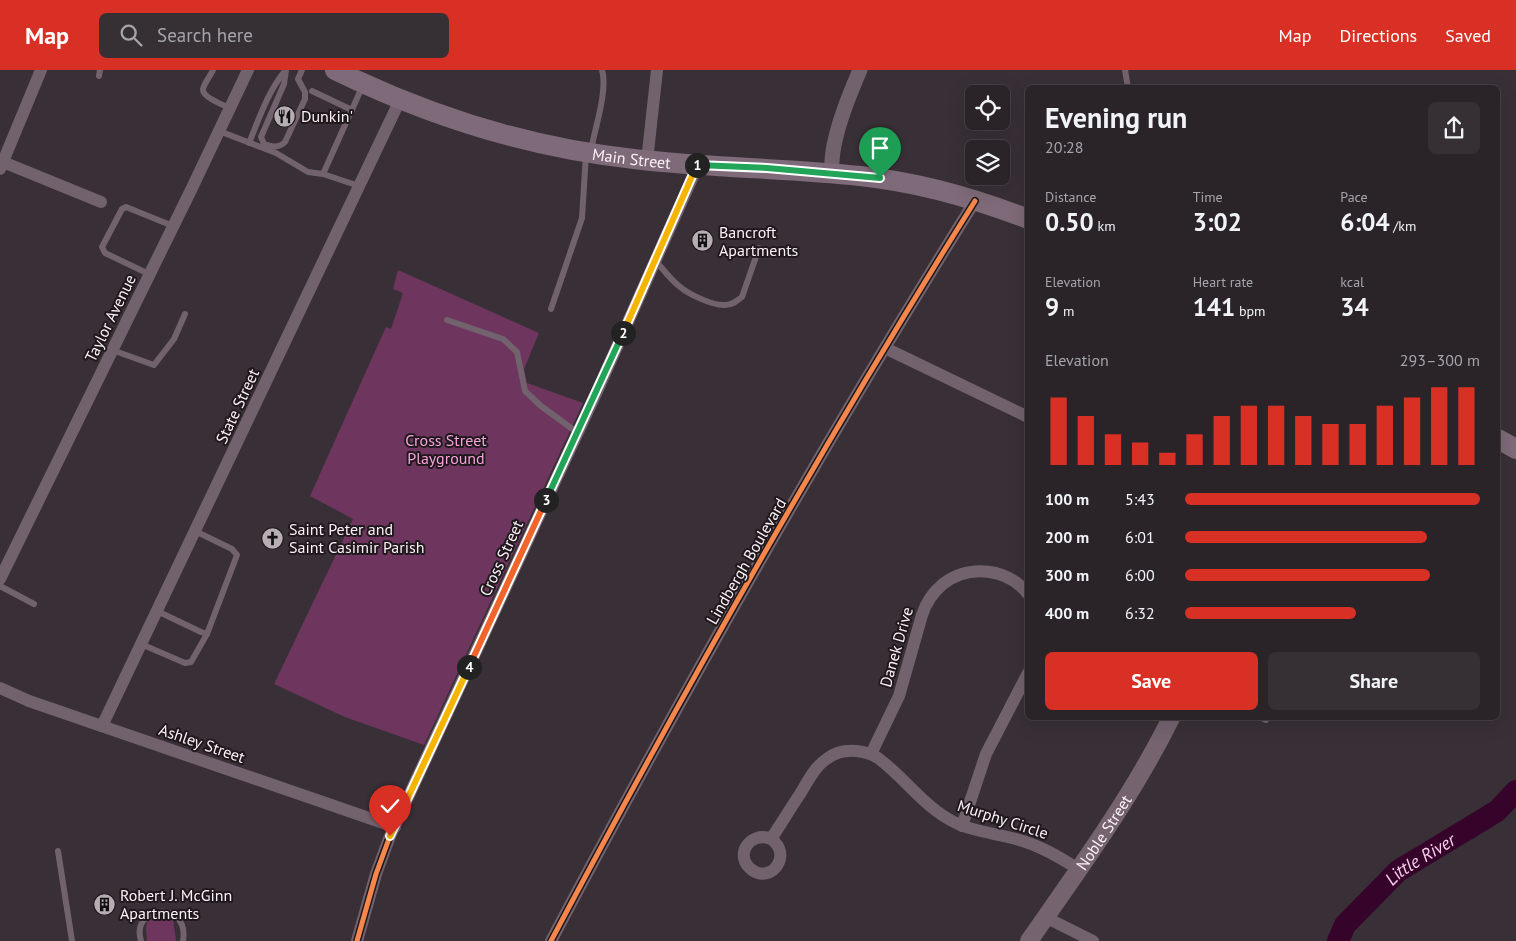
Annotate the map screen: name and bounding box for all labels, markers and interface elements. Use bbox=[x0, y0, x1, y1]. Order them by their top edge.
search box bbox=[99, 13, 449, 58]
text: Map bbox=[25, 20, 69, 51]
icon: search bbox=[117, 21, 145, 49]
text: Search here bbox=[157, 23, 253, 47]
text: Map bbox=[1279, 24, 1311, 47]
text: Directions bbox=[1339, 24, 1417, 47]
text: Saved bbox=[1445, 24, 1491, 47]
map controls bbox=[965, 85, 1010, 185]
button: locate bbox=[965, 85, 1010, 130]
text: Evening run bbox=[1045, 99, 1187, 136]
button: share bbox=[1428, 102, 1480, 154]
restaurant icon: Dunkin' bbox=[273, 104, 297, 128]
place label: Dunkin' bbox=[301, 106, 353, 126]
pin bbox=[859, 127, 901, 178]
icon: arrive bbox=[866, 134, 894, 162]
text: 20:28 bbox=[1045, 137, 1083, 157]
button: layers bbox=[965, 140, 1010, 185]
street label: Main Street bbox=[591, 144, 672, 173]
pin: 1 bbox=[684, 152, 710, 178]
text: 1 bbox=[694, 156, 701, 174]
text: Distance bbox=[1045, 188, 1096, 206]
text: Time bbox=[1193, 188, 1223, 206]
text: Pace bbox=[1340, 188, 1368, 206]
text: 0.50 bbox=[1045, 206, 1094, 238]
text: 3:02 bbox=[1193, 206, 1242, 238]
text: 6:04 bbox=[1340, 206, 1390, 238]
text: km bbox=[1094, 217, 1116, 235]
text: /km bbox=[1390, 217, 1416, 235]
place label: Bancroft Apartments bbox=[719, 222, 799, 260]
building icon: Bancroft Apartments bbox=[691, 229, 715, 253]
street label: Taylor Avenue bbox=[80, 271, 140, 365]
text: Elevation bbox=[1045, 273, 1101, 291]
text: Heart rate bbox=[1193, 273, 1253, 291]
text: kcal bbox=[1340, 273, 1364, 291]
text: 9 bbox=[1045, 291, 1059, 323]
text: 141 bbox=[1193, 291, 1235, 323]
text: 34 bbox=[1340, 291, 1369, 323]
text: m bbox=[1059, 302, 1074, 320]
text: bpm bbox=[1235, 302, 1265, 320]
pin: 2 bbox=[610, 320, 636, 346]
text: 2 bbox=[620, 324, 627, 342]
text: Elevation bbox=[1045, 350, 1109, 370]
text: 293–300 m bbox=[1400, 350, 1480, 370]
street label: State Street bbox=[211, 365, 263, 447]
park label: Cross Street Playground bbox=[405, 430, 487, 468]
pin: 3 bbox=[534, 488, 558, 512]
text: 100 m bbox=[1045, 489, 1089, 509]
text: 5:43 bbox=[1125, 489, 1155, 509]
text: 3 bbox=[543, 491, 550, 509]
street label: Lindbergh Boulevard bbox=[702, 494, 790, 628]
street label: Cross Street bbox=[475, 516, 528, 599]
place label: Saint Peter and Saint Casimir Parish bbox=[289, 519, 425, 557]
church icon: Saint Peter and Saint Casimir Parish bbox=[261, 526, 285, 550]
text: 200 m bbox=[1045, 527, 1089, 547]
text: 6:01 bbox=[1125, 527, 1155, 547]
text: 300 m bbox=[1045, 565, 1089, 585]
text: 6:00 bbox=[1125, 565, 1155, 585]
text: 400 m bbox=[1045, 603, 1089, 623]
text: 6:32 bbox=[1125, 603, 1155, 623]
street label: Danek Drive bbox=[875, 605, 917, 689]
button: Save bbox=[1045, 652, 1258, 710]
button: Share bbox=[1268, 652, 1480, 710]
pin: 4 bbox=[456, 654, 482, 680]
text: 4 bbox=[466, 658, 473, 676]
street label: Ashley Street bbox=[157, 719, 248, 767]
pin bbox=[369, 785, 411, 836]
street label: Noble Street bbox=[1072, 790, 1136, 874]
icon: check bbox=[376, 792, 404, 820]
street label: Murphy Circle bbox=[955, 795, 1051, 843]
water label: Little River bbox=[1379, 827, 1460, 890]
place label: Robert J. McGinn Apartments bbox=[120, 885, 232, 923]
building icon: Robert J. McGinn Apartments bbox=[92, 892, 116, 916]

